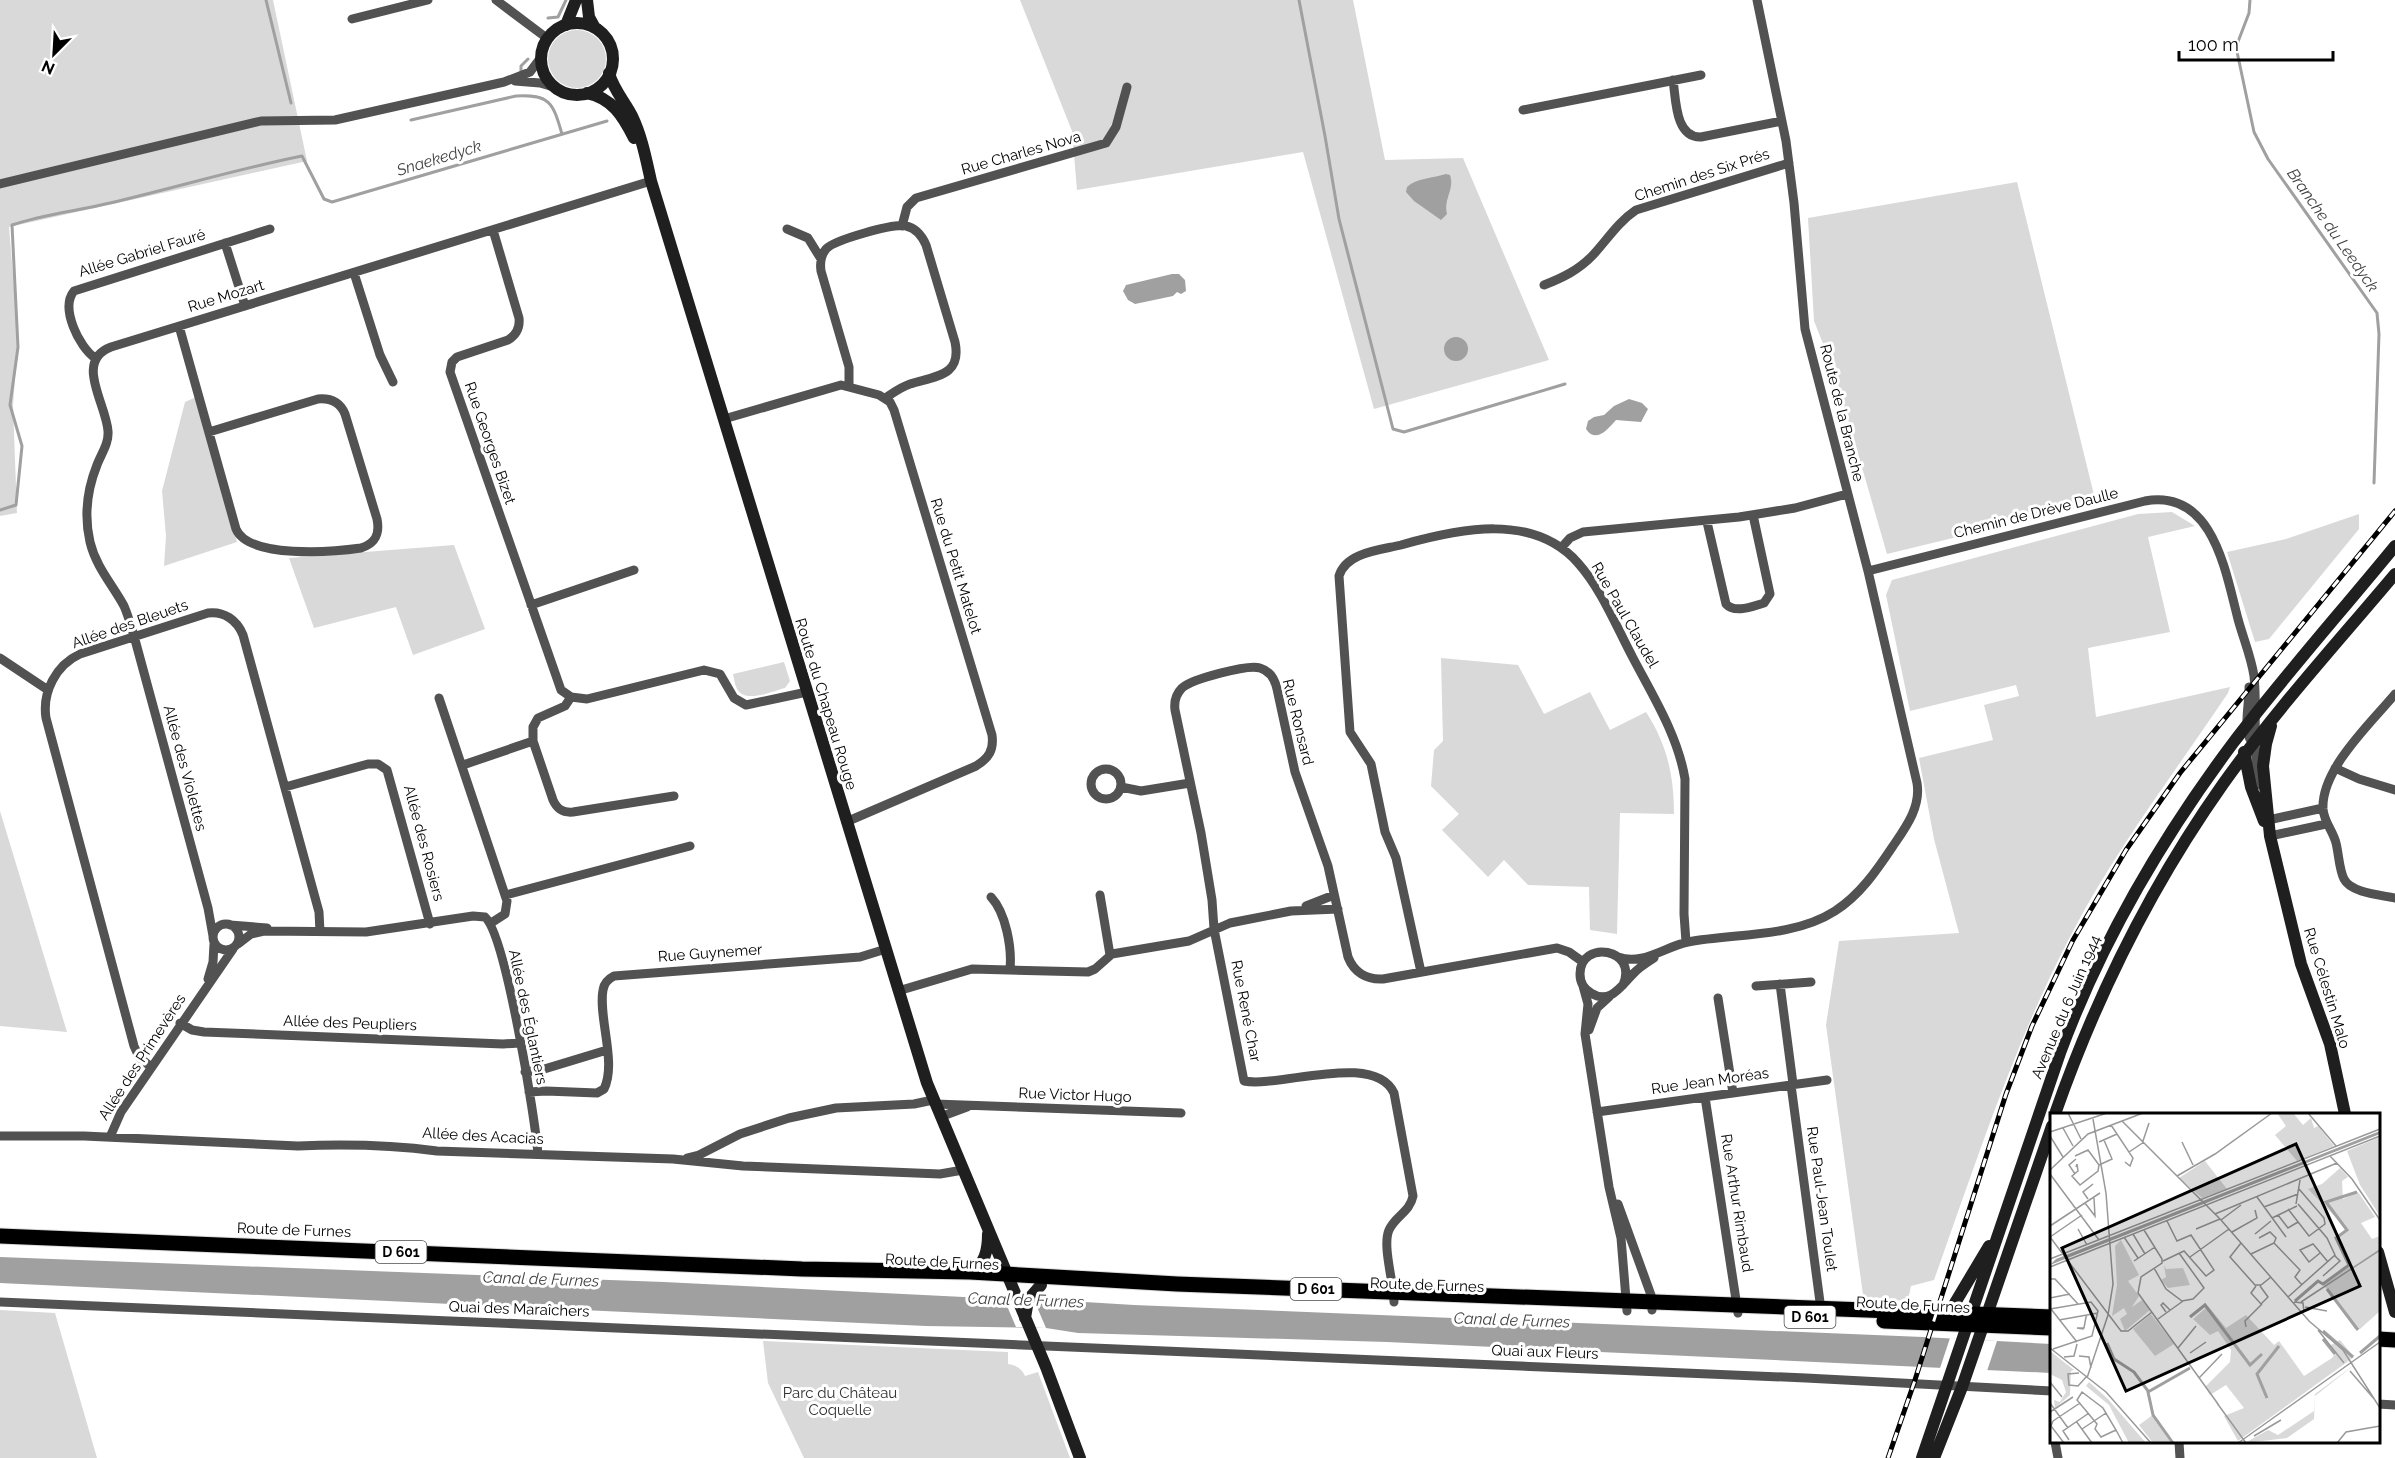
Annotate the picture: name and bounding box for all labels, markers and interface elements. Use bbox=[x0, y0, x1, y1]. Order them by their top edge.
north arrow bbox=[24, 24, 84, 84]
scale bar bbox=[2179, 24, 2334, 62]
text: 100 m bbox=[2188, 34, 2239, 55]
text: N bbox=[39, 56, 58, 78]
street label: Rue Charles Nova bbox=[959, 127, 1083, 179]
water label: Snaekedyck bbox=[393, 136, 484, 180]
street label: Chemin des Six Prés bbox=[1632, 145, 1772, 205]
water label: Branche du Leedyck bbox=[2283, 165, 2383, 296]
street label: Allée Gabriel Fauré bbox=[77, 225, 208, 281]
street label: Rue Mozart bbox=[186, 276, 266, 316]
street label: Route de la Branche bbox=[1816, 342, 1868, 484]
street label: Rue Georges Bizet bbox=[461, 379, 519, 507]
street label: Chemin de Drève Daulle bbox=[1952, 484, 2120, 542]
street label: Rue du Petit Matelot bbox=[927, 496, 985, 636]
street label: Rue Paul Claudel bbox=[1588, 559, 1663, 672]
street label: Allée des Bleuets bbox=[70, 596, 190, 652]
street label: Route du Chapeau Rouge bbox=[791, 616, 861, 792]
street label: Rue Ronsard bbox=[1279, 677, 1317, 767]
street label: Allée des Violettes bbox=[160, 703, 210, 833]
street label: Allée des Rosiers bbox=[400, 783, 448, 903]
street label: Rue Célestin Malo bbox=[2300, 925, 2354, 1051]
street label: Avenue du 6 Juin 1944 bbox=[2028, 932, 2104, 1082]
street label: Rue Guynemer bbox=[657, 940, 763, 966]
street label: Allée des Églantiers bbox=[505, 948, 551, 1086]
street label: Rue René Char bbox=[1227, 959, 1265, 1064]
street label: Allée des Primevères bbox=[94, 991, 190, 1123]
street label: Allée des Peupliers bbox=[283, 1012, 417, 1034]
street label: Rue Jean Moréas bbox=[1650, 1064, 1770, 1098]
street label: Rue Victor Hugo bbox=[1018, 1084, 1132, 1106]
inset map bbox=[2050, 1113, 2380, 1443]
street label: Allée des Acacias bbox=[422, 1124, 544, 1148]
street label: Rue Paul-Jean Toulet bbox=[1803, 1125, 1841, 1273]
street label: Rue Arthur Rimbaud bbox=[1717, 1132, 1757, 1274]
street label: Route de Furnes bbox=[237, 1219, 351, 1241]
road number: D 601 bbox=[376, 1241, 426, 1263]
street label: Route de Furnes bbox=[885, 1250, 999, 1274]
water label: Canal de Furnes bbox=[482, 1267, 600, 1291]
street label: Route de Furnes bbox=[1370, 1274, 1484, 1296]
road number: D 601 bbox=[1290, 1278, 1342, 1300]
water label: Canal de Furnes bbox=[967, 1288, 1085, 1312]
street label: Route de Furnes bbox=[1856, 1293, 1970, 1317]
street label: Quai des Maraîchers bbox=[448, 1298, 590, 1320]
road number: D 601 bbox=[1784, 1306, 1836, 1328]
water label: Canal de Furnes bbox=[1453, 1308, 1571, 1332]
street label: Quai aux Fleurs bbox=[1491, 1341, 1599, 1363]
park label: Parc du Château Coquelle bbox=[783, 1384, 897, 1419]

